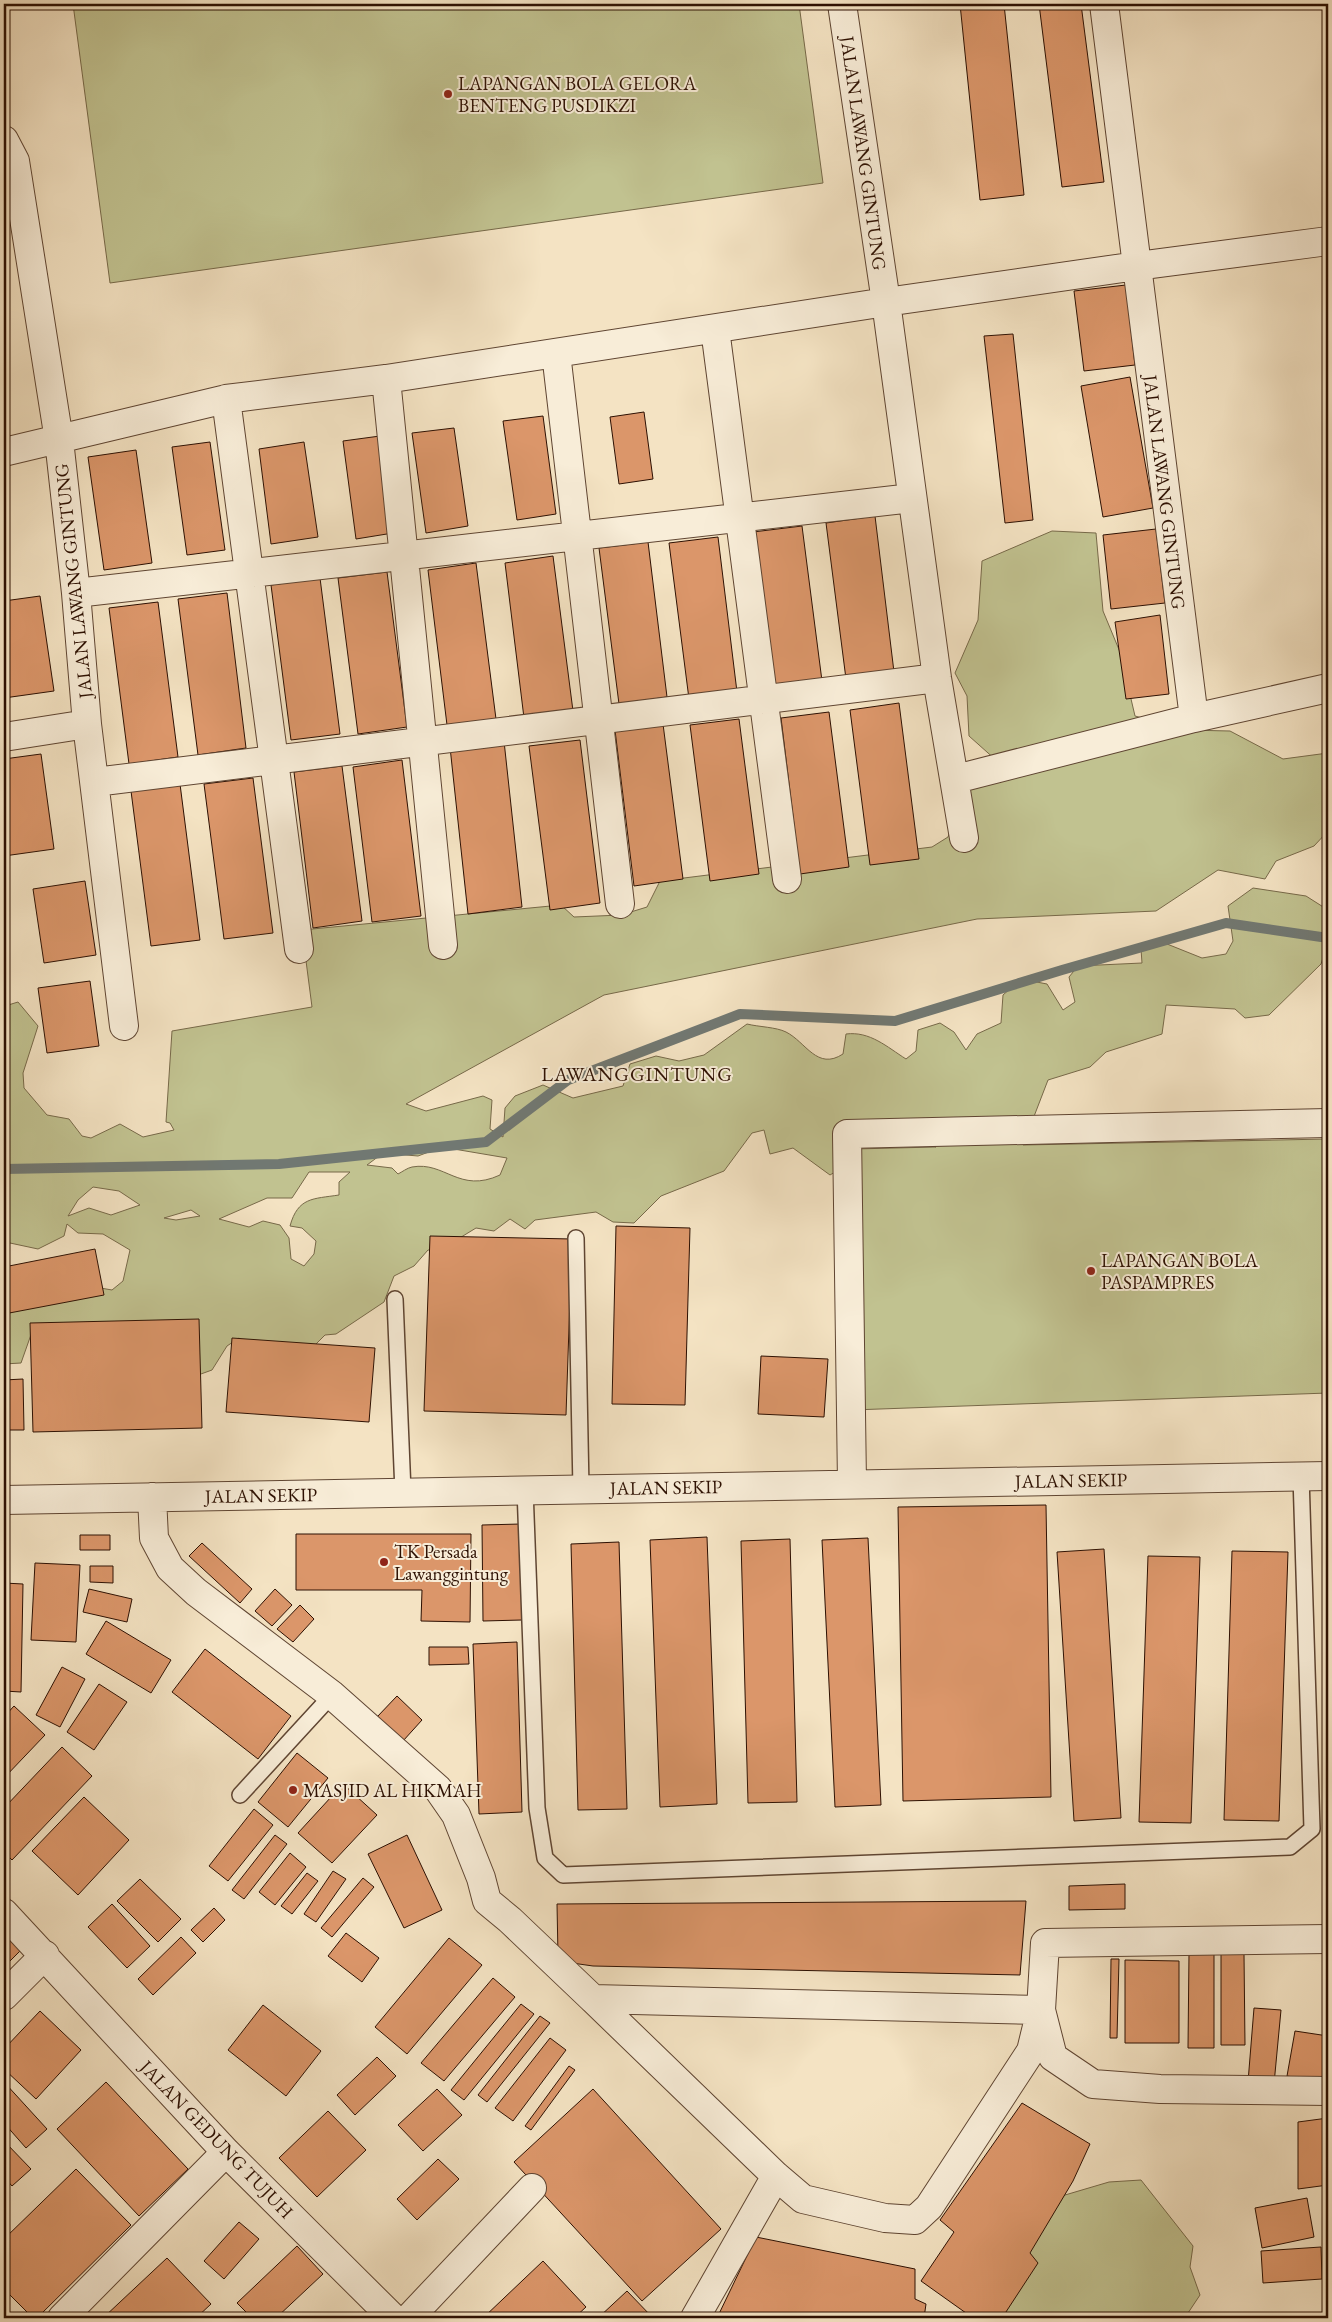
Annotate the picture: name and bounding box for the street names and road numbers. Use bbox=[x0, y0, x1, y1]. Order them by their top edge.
street label: JALAN LAWANG GINTUNG bbox=[834, 32, 892, 272]
street label: JALAN LAWANG GINTUNG bbox=[1137, 371, 1191, 611]
street label: JALAN LAWANG GINTUNG bbox=[49, 462, 98, 702]
street label: JALAN SEKIP bbox=[1013, 1467, 1128, 1494]
street label: JALAN SEKIP bbox=[608, 1474, 723, 1501]
street label: JALAN SEKIP bbox=[203, 1482, 318, 1509]
street label: JALAN GEDUNG TUJUH bbox=[133, 2053, 299, 2224]

